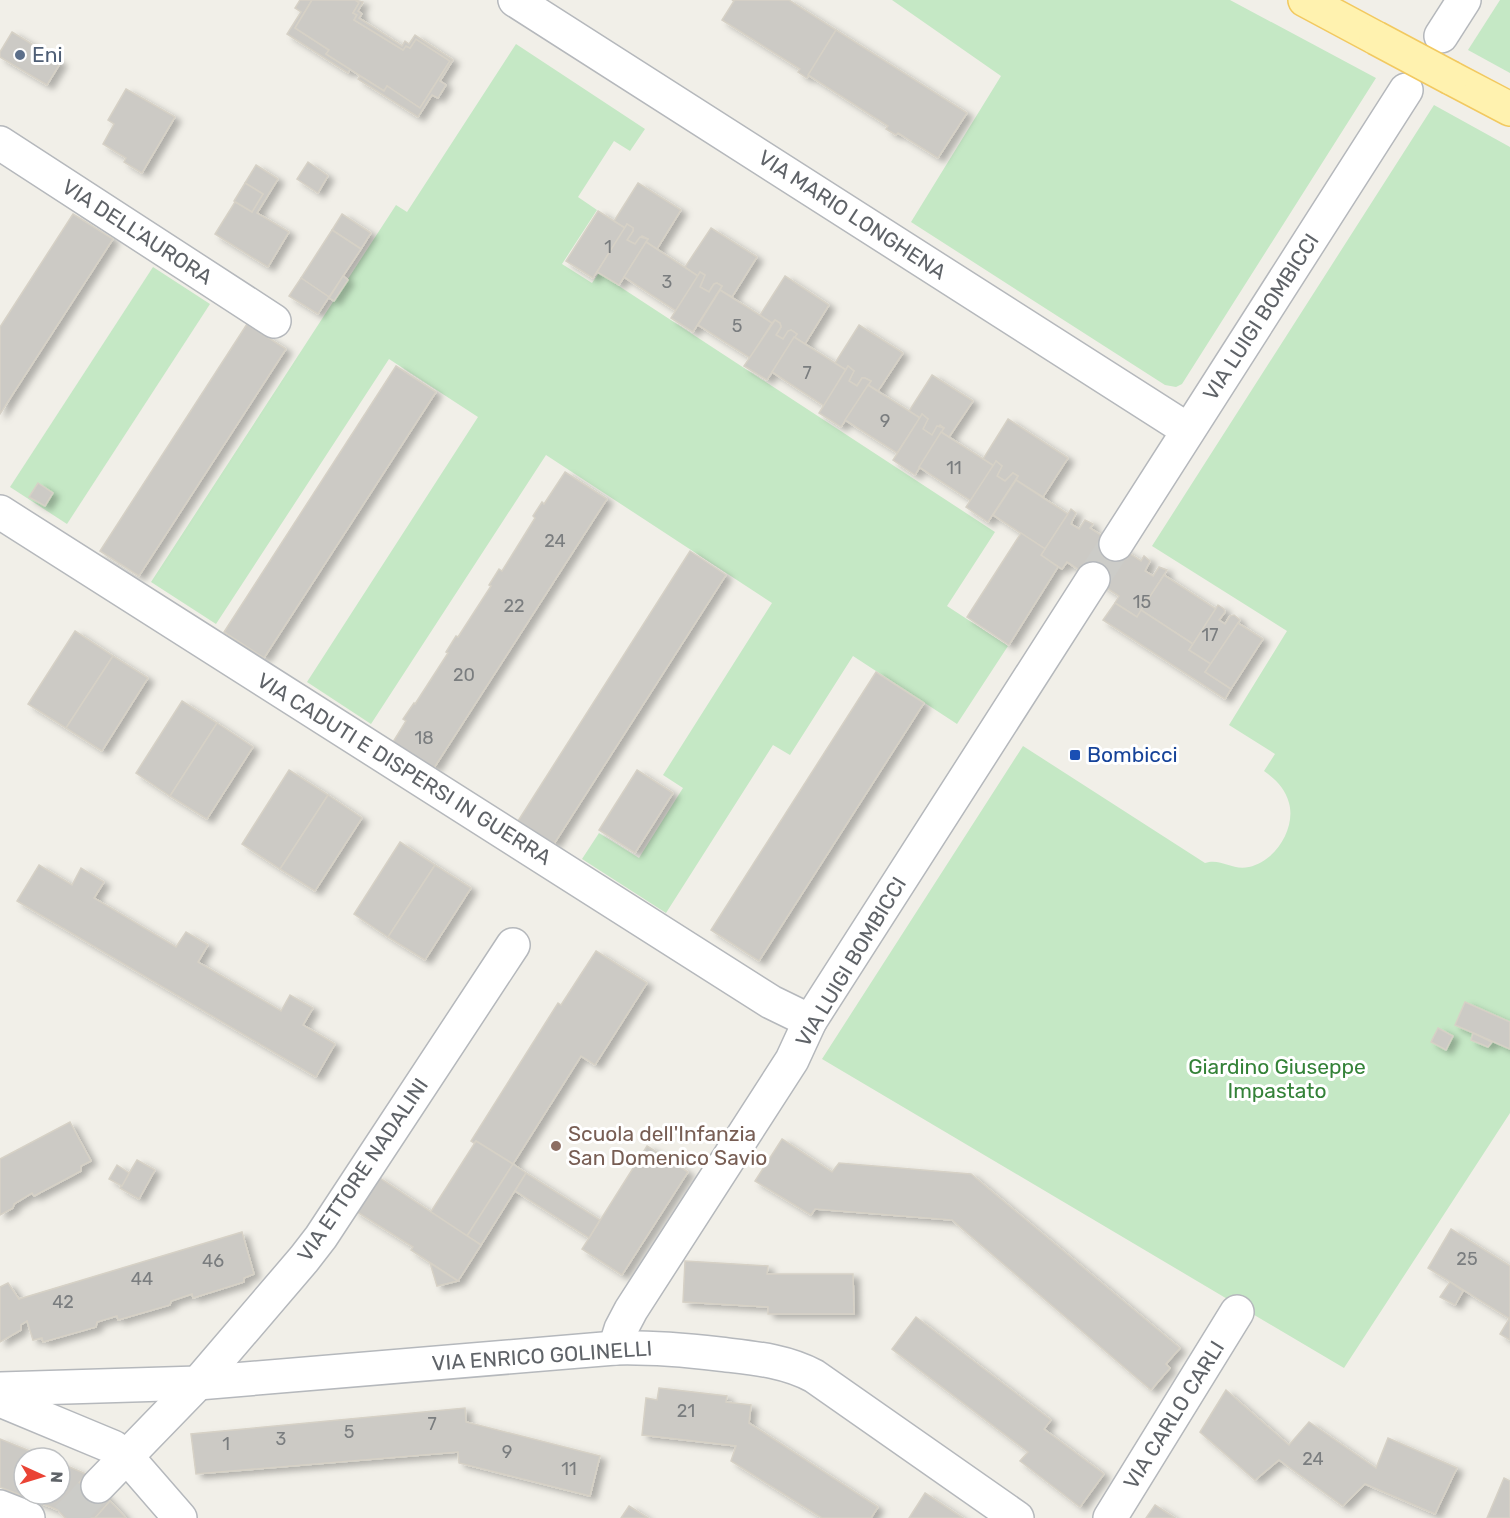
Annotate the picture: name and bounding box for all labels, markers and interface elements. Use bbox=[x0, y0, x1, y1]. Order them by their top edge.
place label: Eni bbox=[32, 42, 63, 67]
marker: Eni bbox=[13, 48, 27, 62]
street label: VIA MARIO LONGHENA bbox=[754, 144, 951, 285]
street label: VIA DELL'AURORA bbox=[57, 174, 217, 290]
street label: VIA LUIGI BOMBICCI bbox=[1197, 229, 1324, 405]
house number: 1 bbox=[604, 236, 612, 258]
house number: 3 bbox=[662, 271, 672, 293]
house number: 5 bbox=[732, 315, 742, 337]
house number: 7 bbox=[802, 362, 812, 384]
house number: 9 bbox=[880, 410, 890, 432]
house number: 11 bbox=[946, 457, 962, 479]
house number: 24 bbox=[544, 530, 566, 552]
house number: 15 bbox=[1133, 591, 1151, 613]
house number: 22 bbox=[503, 595, 525, 617]
house number: 17 bbox=[1202, 624, 1218, 646]
house number: 20 bbox=[453, 664, 475, 686]
street label: VIA CADUTI E DISPERSI IN GUERRA bbox=[253, 667, 556, 870]
house number: 18 bbox=[414, 727, 434, 749]
place label: Bombicci bbox=[1087, 742, 1178, 767]
marker: Bombicci bbox=[1068, 748, 1082, 762]
street label: VIA LUIGI BOMBICCI bbox=[790, 872, 911, 1051]
park label: Giardino Giuseppe Impastato bbox=[1188, 1054, 1366, 1103]
street label: VIA ETTORE NADALINI bbox=[292, 1073, 433, 1266]
place label: Scuola dell'Infanzia San Domenico Savio bbox=[568, 1121, 767, 1170]
marker: Scuola dell'Infanzia San Domenico Savio bbox=[549, 1139, 563, 1153]
house number: 25 bbox=[1456, 1248, 1478, 1270]
house number: 46 bbox=[202, 1250, 224, 1272]
house number: 44 bbox=[131, 1268, 153, 1290]
house number: 42 bbox=[52, 1291, 74, 1313]
street label: VIA ENRICO GOLINELLI bbox=[431, 1335, 653, 1376]
street label: VIA CARLO CARLI bbox=[1118, 1336, 1229, 1493]
house number: 21 bbox=[677, 1400, 695, 1422]
house number: 7 bbox=[427, 1413, 437, 1435]
house number: 5 bbox=[344, 1421, 354, 1443]
house number: 3 bbox=[276, 1428, 286, 1450]
house number: 1 bbox=[222, 1433, 230, 1455]
house number: 9 bbox=[502, 1441, 512, 1463]
north arrow bbox=[12, 1446, 72, 1506]
house number: 24 bbox=[1302, 1448, 1324, 1470]
house number: 11 bbox=[561, 1458, 577, 1480]
text: N bbox=[47, 1471, 66, 1483]

